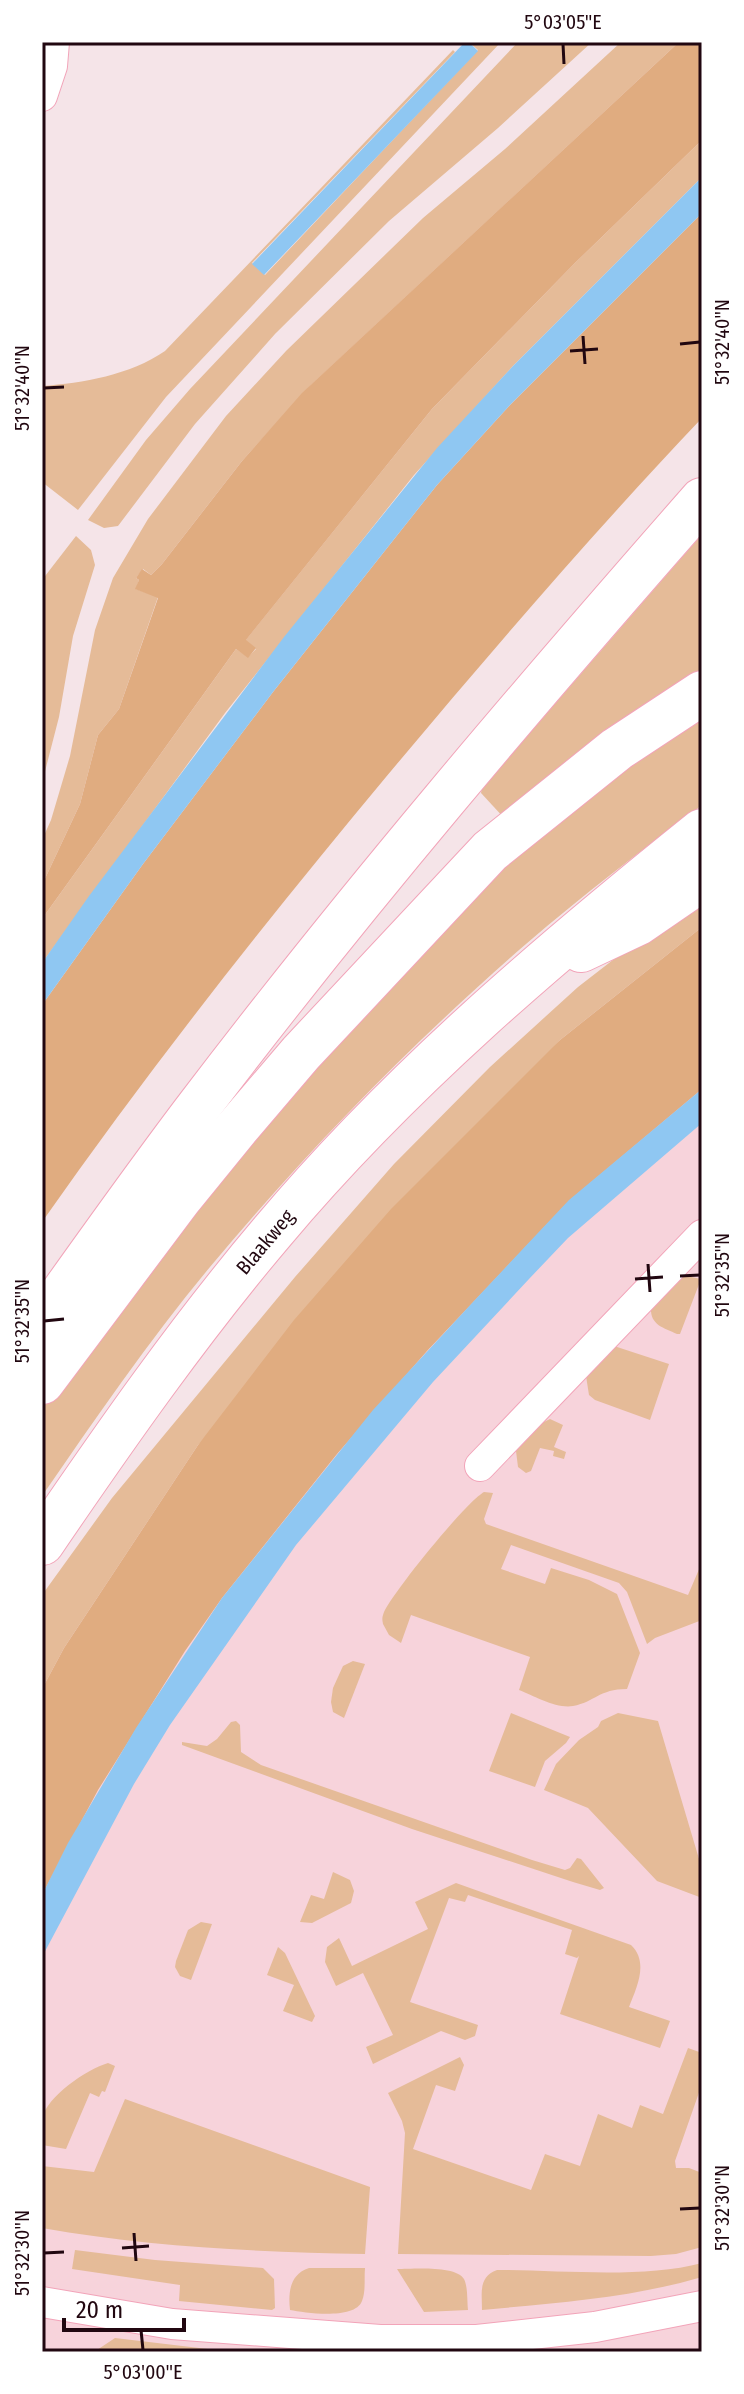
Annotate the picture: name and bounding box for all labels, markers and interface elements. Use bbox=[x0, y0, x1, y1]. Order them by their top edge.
text: 5°03'05"E bbox=[524, 10, 602, 34]
text: 51°32'40"N bbox=[710, 299, 734, 385]
text: 51°32'40"N bbox=[10, 345, 34, 431]
street label: Blaakweg bbox=[231, 1204, 299, 1279]
text: 51°32'35"N bbox=[710, 1233, 734, 1317]
text: 51°32'35"N bbox=[10, 1279, 34, 1363]
text: 51°32'30"N bbox=[710, 2165, 734, 2251]
text: 51°32'30"N bbox=[10, 2210, 34, 2296]
scale bar bbox=[64, 2282, 184, 2332]
text: 20 m bbox=[76, 2296, 123, 2324]
text: 5°03'00"E bbox=[103, 2360, 183, 2384]

